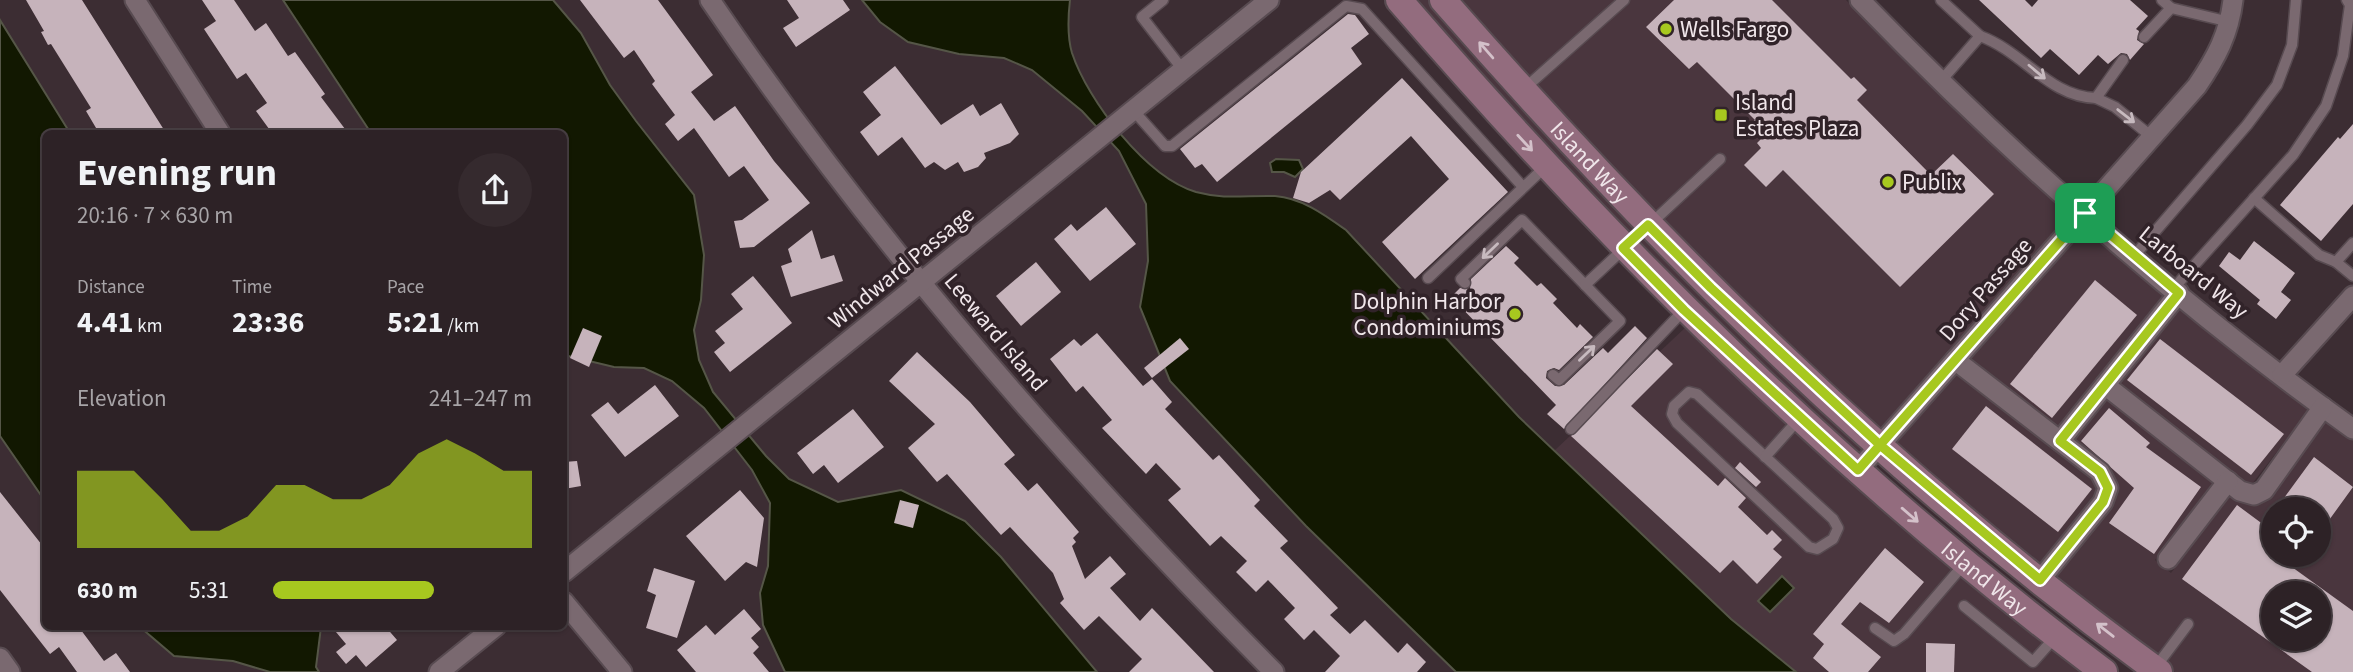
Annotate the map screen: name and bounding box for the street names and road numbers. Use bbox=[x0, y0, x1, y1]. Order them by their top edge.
street label: Island Way bbox=[1542, 114, 1637, 212]
street label: Windward Passage bbox=[821, 198, 981, 337]
street label: Larboard Way bbox=[2132, 218, 2256, 327]
street label: Dory Passage bbox=[1931, 230, 2040, 348]
street label: Leeward Island bbox=[936, 266, 1055, 399]
street label: Island Way bbox=[1934, 533, 2035, 624]

